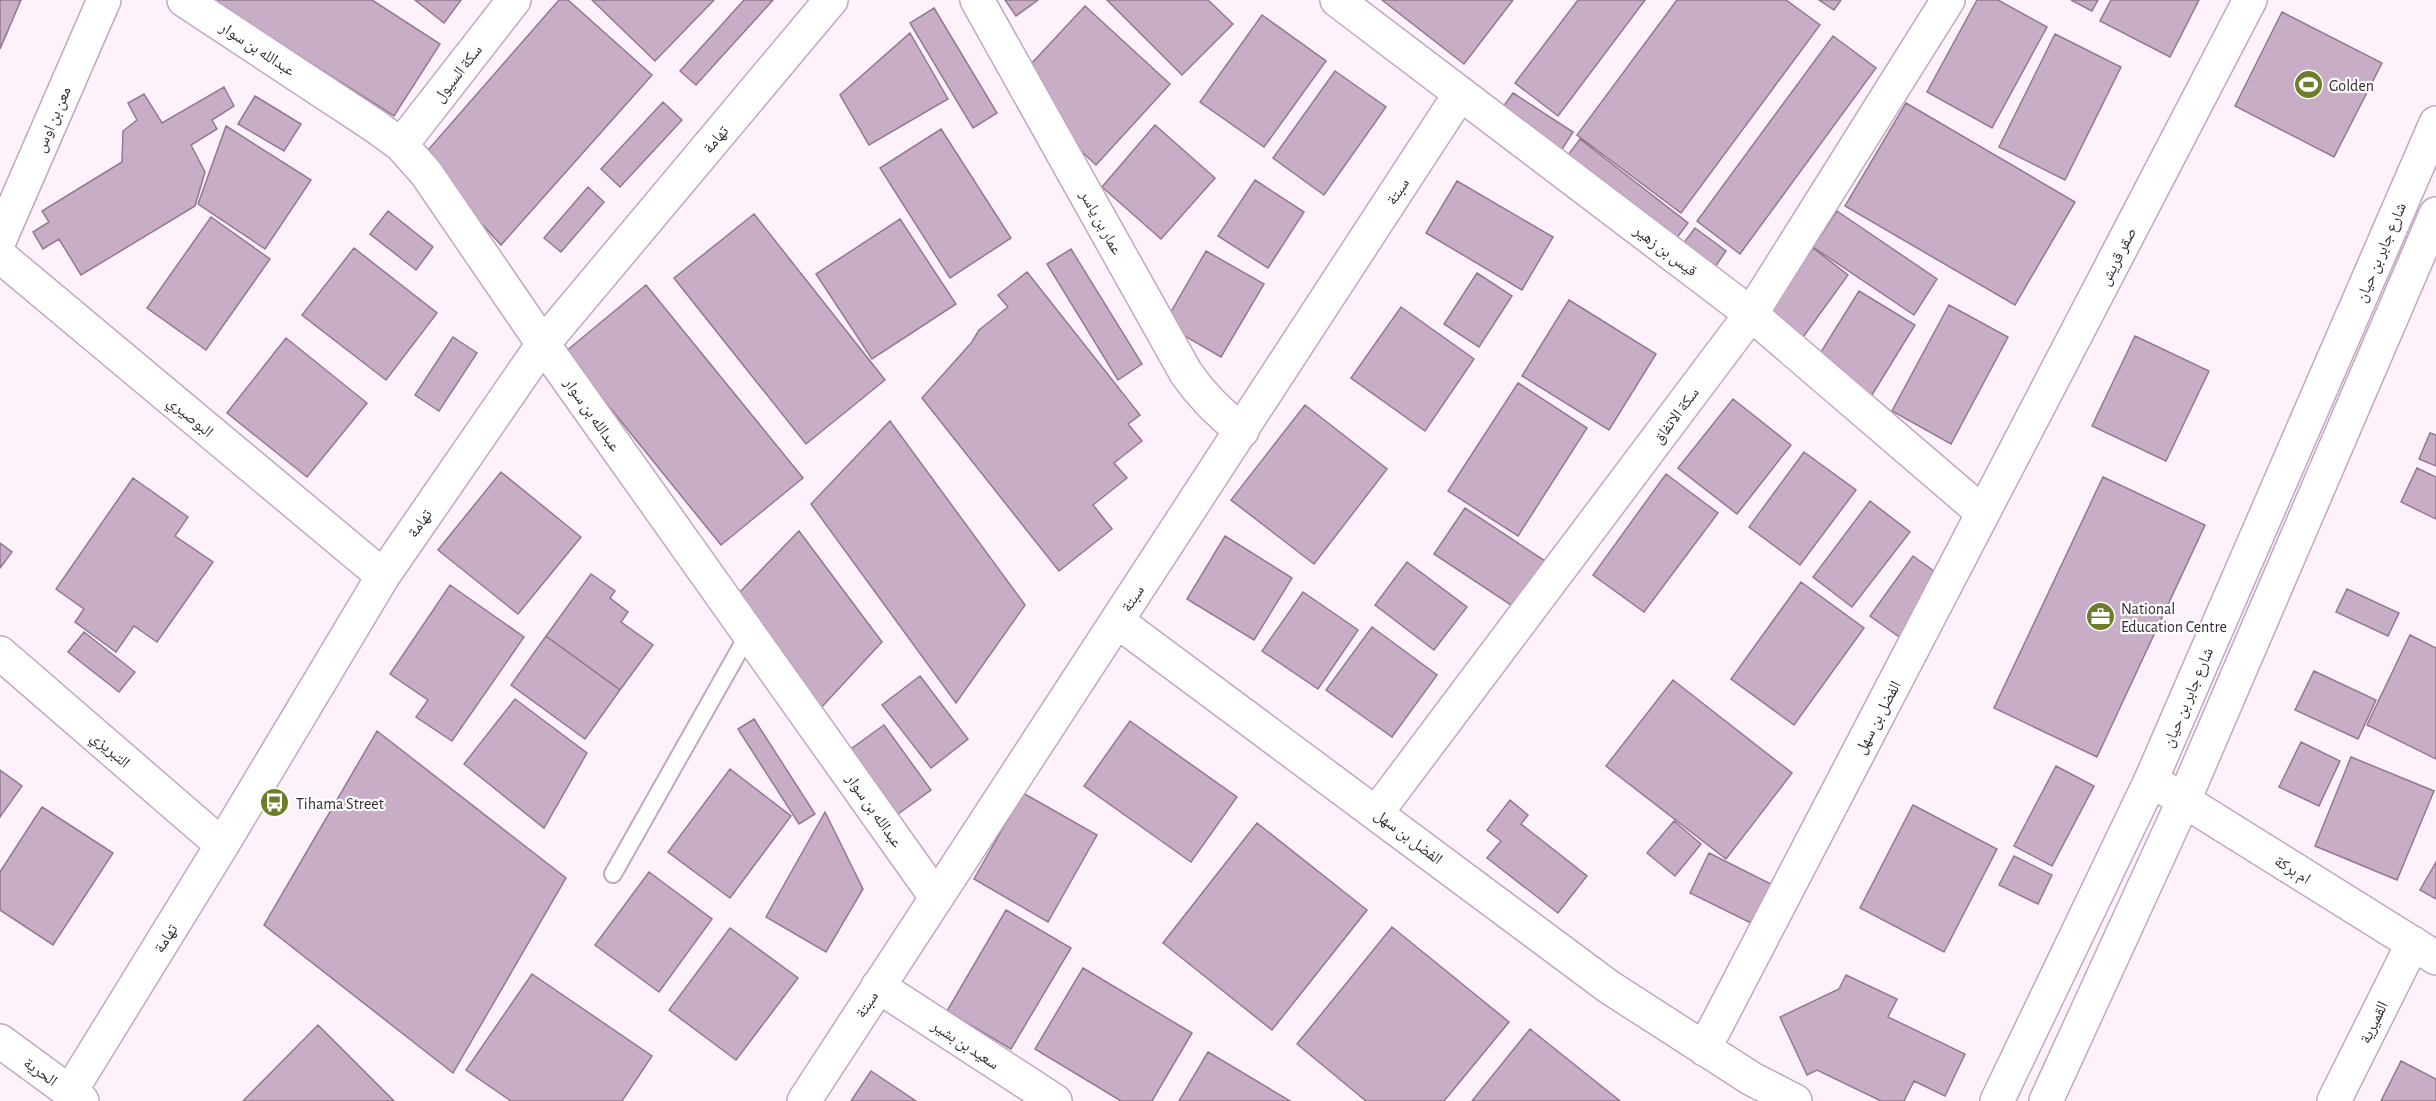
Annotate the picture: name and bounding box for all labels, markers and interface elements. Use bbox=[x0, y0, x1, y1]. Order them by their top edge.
street label: عبدالله بن سوار bbox=[215, 18, 298, 81]
street label: سكة السيول bbox=[430, 42, 487, 107]
sports icon: Golden bbox=[2292, 69, 2324, 101]
place label: Golden bbox=[2329, 78, 2374, 94]
street label: معن بن اوس bbox=[32, 84, 76, 155]
street label: تهامة bbox=[700, 123, 733, 157]
street label: سبتة bbox=[1383, 175, 1413, 208]
street label: عمار بن ياسر bbox=[1075, 187, 1125, 258]
street label: شارع جابر بن حيان bbox=[2353, 200, 2411, 305]
street label: قيس بن زهير bbox=[1629, 221, 1700, 281]
street label: صقر قريش bbox=[2097, 225, 2141, 289]
street label: عبدالله بن سوار bbox=[559, 374, 623, 455]
street label: سكة الاتفاق bbox=[1650, 384, 1704, 448]
street label: البوصيري bbox=[162, 393, 216, 443]
street label: تهامة bbox=[405, 506, 436, 541]
street label: سبتة bbox=[1118, 582, 1148, 615]
office icon: National Education Centre bbox=[2084, 601, 2116, 633]
place label: National Education Centre bbox=[2121, 601, 2227, 635]
street label: شارع جابر بن حيان bbox=[2160, 645, 2218, 750]
street label: الفضل بن سهل bbox=[1852, 678, 1906, 758]
street label: التبريزي bbox=[85, 729, 133, 774]
street label: عبدالله بن سوار bbox=[841, 770, 905, 851]
bus stop icon: Tihama Street bbox=[259, 787, 291, 819]
place label: Tihama Street bbox=[296, 796, 384, 812]
street label: الفضل بن سهل bbox=[1370, 806, 1445, 869]
street label: ام بركة bbox=[2271, 853, 2313, 889]
street label: تهامة bbox=[151, 921, 182, 956]
street label: سبتة bbox=[852, 988, 882, 1021]
street label: القميرية bbox=[2357, 999, 2392, 1047]
street label: سعيد بن بشير bbox=[927, 1017, 1002, 1074]
street label: الحرية bbox=[20, 1054, 60, 1090]

